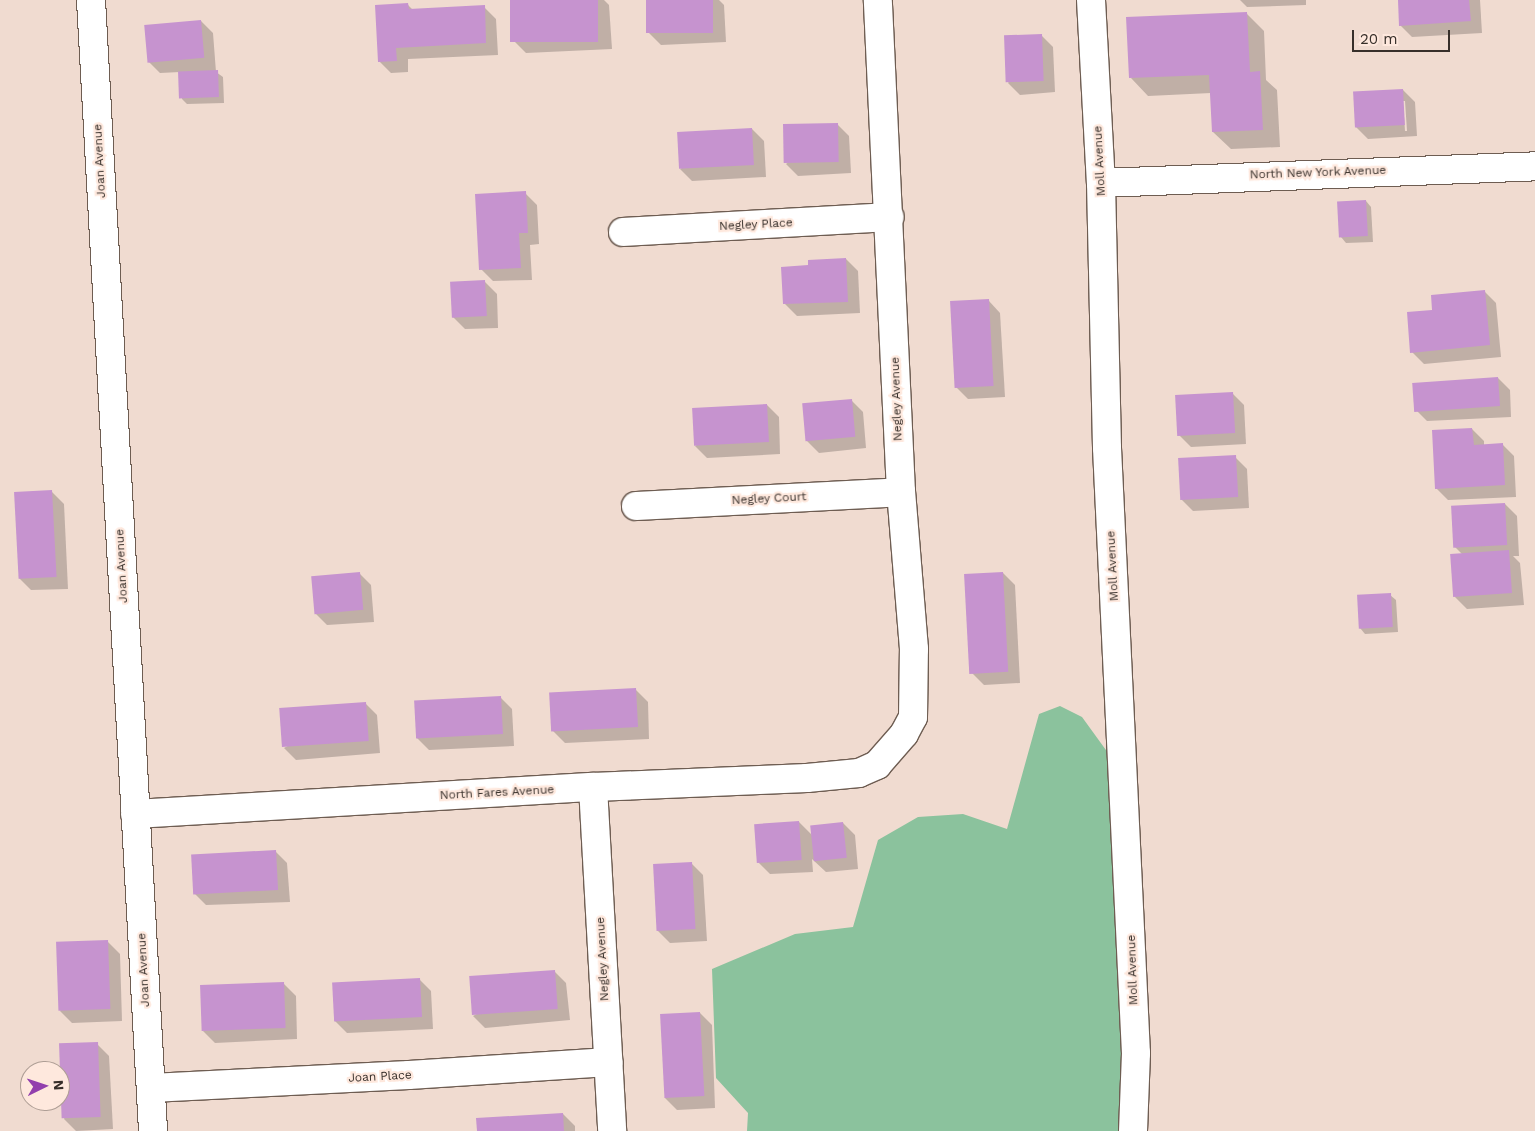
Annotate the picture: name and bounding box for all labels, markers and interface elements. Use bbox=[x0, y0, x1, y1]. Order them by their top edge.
scale bar bbox=[1355, 20, 1452, 52]
text: 20 m bbox=[1360, 30, 1398, 48]
street label: Joan Avenue bbox=[91, 123, 109, 199]
street label: Moll Avenue bbox=[1091, 125, 1109, 197]
street label: North New York Avenue bbox=[1249, 163, 1387, 183]
street label: Negley Place bbox=[719, 216, 793, 234]
street label: Negley Avenue bbox=[888, 356, 906, 442]
street label: Negley Court bbox=[731, 490, 807, 508]
street label: Joan Avenue bbox=[113, 528, 131, 604]
street label: Moll Avenue bbox=[1104, 530, 1122, 602]
street label: North Fares Avenue bbox=[439, 783, 555, 803]
street label: Negley Avenue bbox=[594, 916, 612, 1002]
street label: Joan Avenue bbox=[135, 932, 153, 1008]
street label: Moll Avenue bbox=[1125, 934, 1141, 1006]
north arrow bbox=[20, 1061, 70, 1111]
street label: Joan Place bbox=[348, 1068, 412, 1086]
text: N bbox=[51, 1079, 67, 1091]

